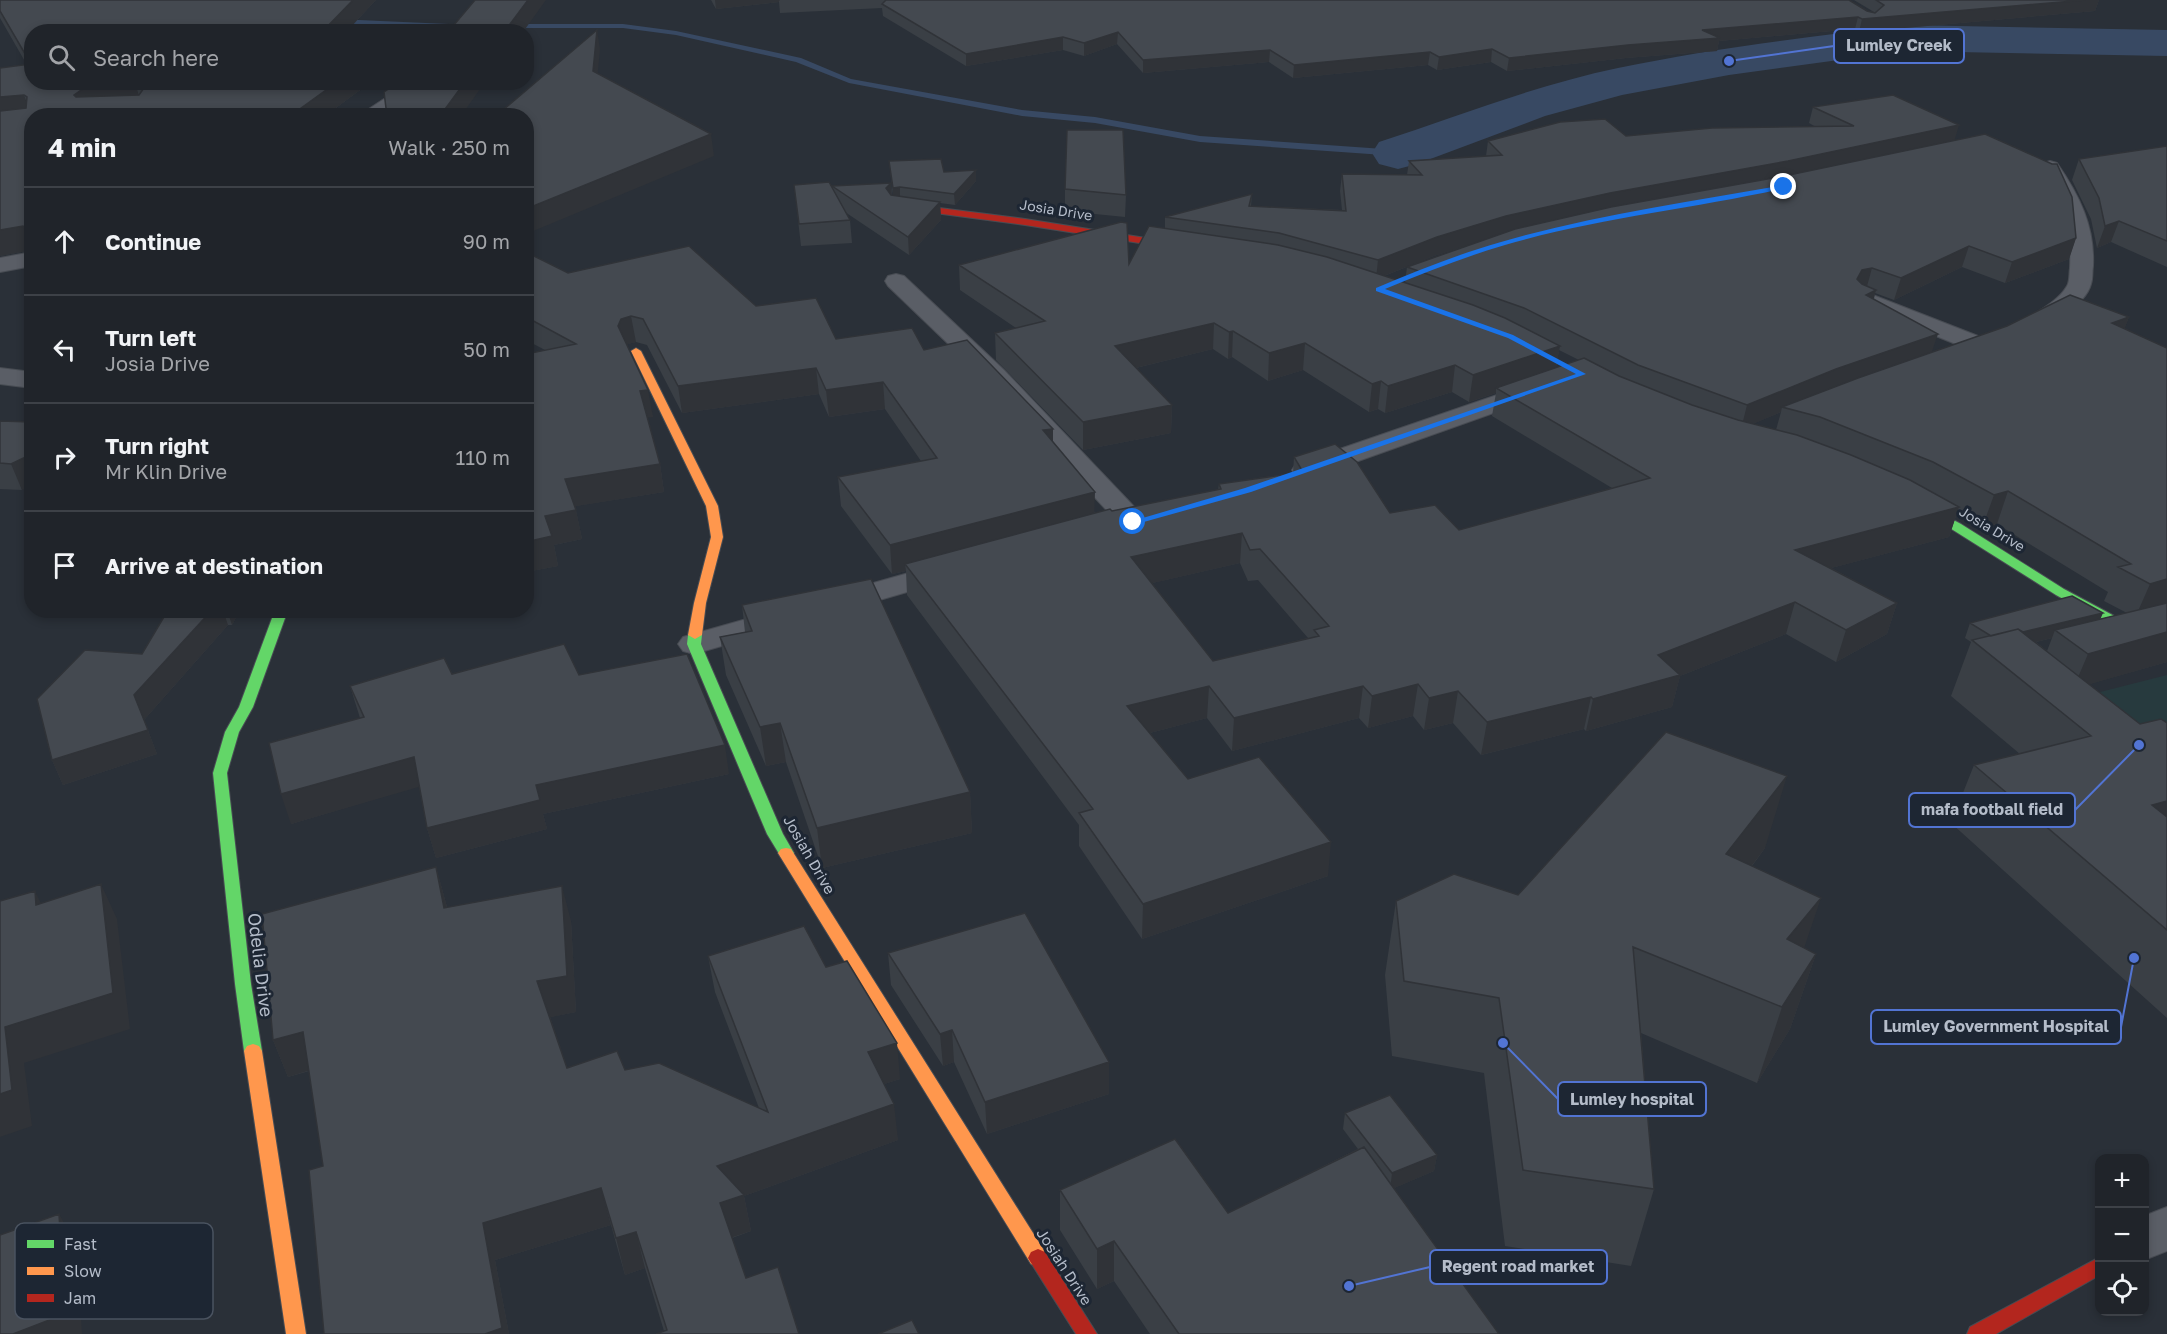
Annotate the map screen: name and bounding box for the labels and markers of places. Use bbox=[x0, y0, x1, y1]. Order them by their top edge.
callout: Lumley Creek bbox=[1834, 29, 1964, 63]
callout: mafa football field bbox=[1909, 793, 2075, 827]
callout: Lumley Government Hospital bbox=[1871, 1010, 2121, 1044]
callout: Lumley hospital bbox=[1558, 1082, 1706, 1116]
callout: Regent road market bbox=[1430, 1250, 1607, 1284]

